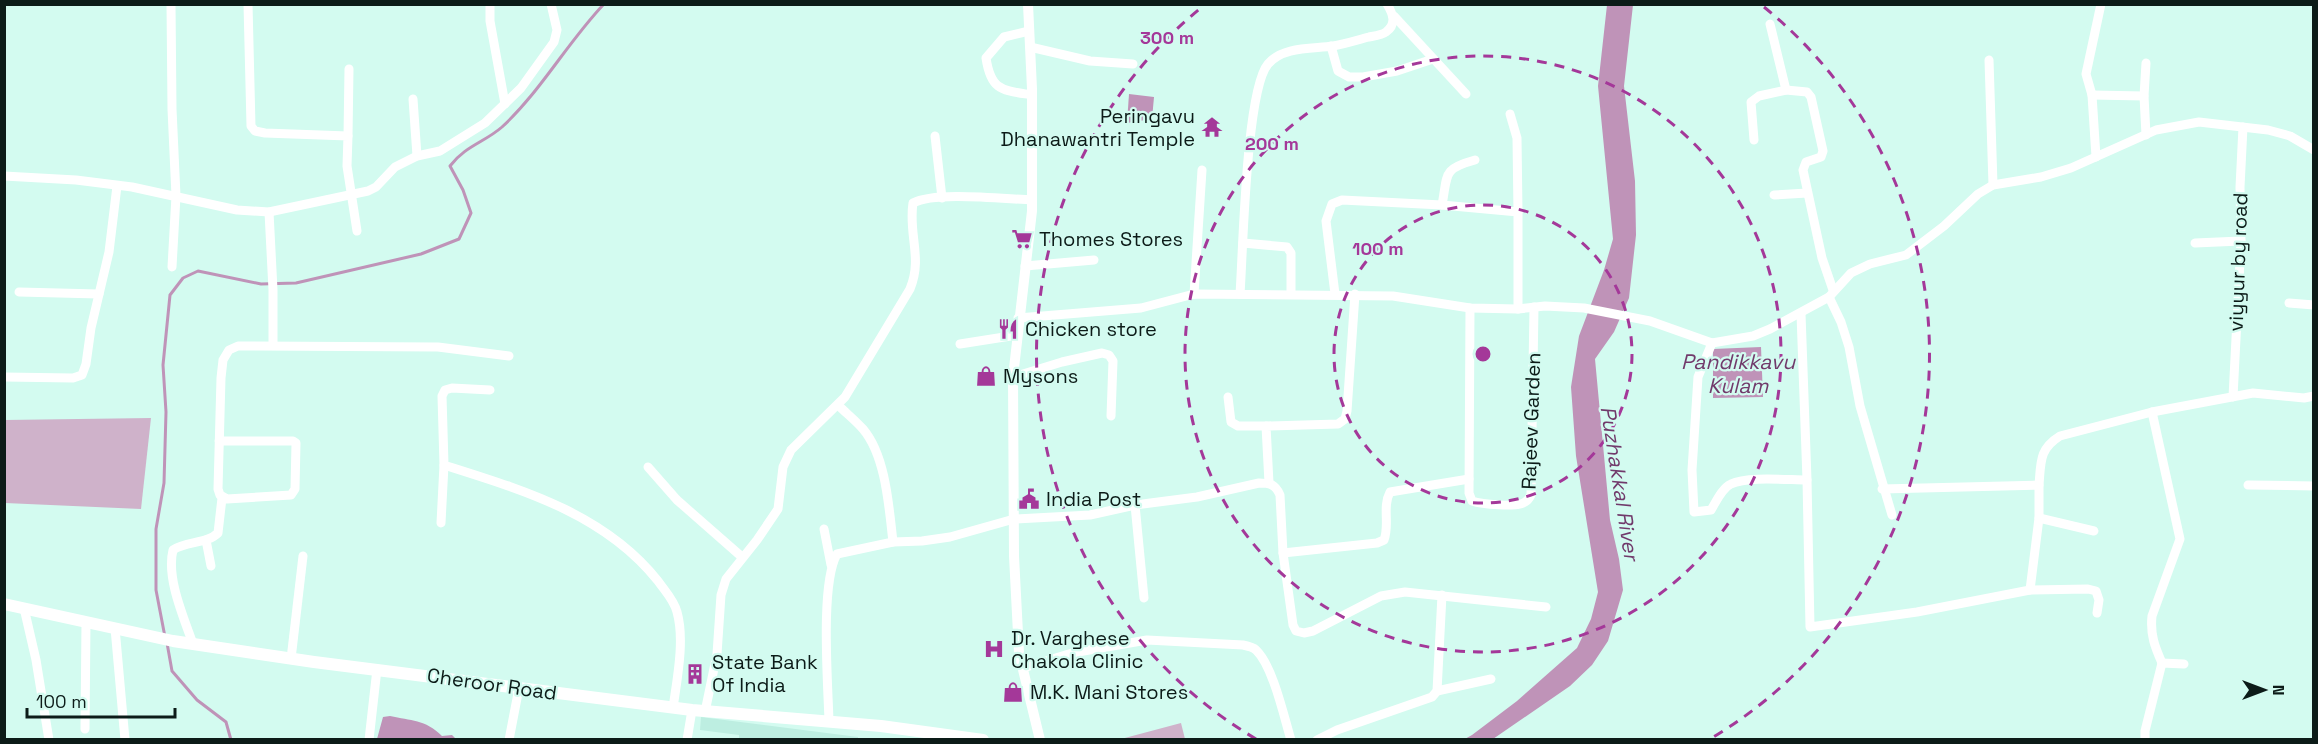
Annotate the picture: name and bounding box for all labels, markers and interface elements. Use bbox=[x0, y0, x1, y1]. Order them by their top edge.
text: 300 m bbox=[1140, 26, 1194, 49]
place label: Peringavu Dhanawantri Temple bbox=[1000, 103, 1195, 152]
temple icon: Peringavu Dhanawantri Temple bbox=[1200, 115, 1224, 139]
text: 200 m bbox=[1245, 132, 1299, 155]
street label: viyyur by road bbox=[2223, 192, 2253, 332]
place label: Thomes Stores bbox=[1039, 226, 1183, 252]
supermarket icon: Thomes Stores bbox=[1010, 227, 1034, 251]
text: 100 m bbox=[1352, 237, 1404, 260]
place label: Chicken store bbox=[1025, 316, 1157, 342]
restaurant icon: Chicken store bbox=[996, 317, 1020, 341]
centre of rings bbox=[1473, 344, 1493, 364]
water label: Pandikkavu Kulam bbox=[1681, 348, 1796, 399]
street label: Rajeev Garden bbox=[1516, 352, 1546, 490]
place label: Mysons bbox=[1003, 363, 1078, 389]
shop icon: Mysons bbox=[974, 364, 998, 388]
water label: Puzhakkal River bbox=[1594, 404, 1646, 564]
place label: India Post bbox=[1046, 486, 1141, 512]
public building icon: India Post bbox=[1017, 487, 1041, 511]
place label: Dr. Varghese Chakola Clinic bbox=[1011, 625, 1144, 674]
hospital icon: Dr. Varghese Chakola Clinic bbox=[982, 637, 1006, 661]
place label: State Bank Of India bbox=[712, 649, 818, 698]
north arrow bbox=[2234, 660, 2294, 720]
street label: Cheroor Road bbox=[426, 662, 558, 706]
building icon: State Bank Of India bbox=[683, 662, 707, 686]
place label: M.K. Mani Stores bbox=[1030, 679, 1188, 705]
shop icon: M.K. Mani Stores bbox=[1001, 680, 1025, 704]
scale bar bbox=[27, 681, 176, 719]
text: N bbox=[2268, 685, 2289, 695]
text: 100 m bbox=[36, 690, 87, 713]

